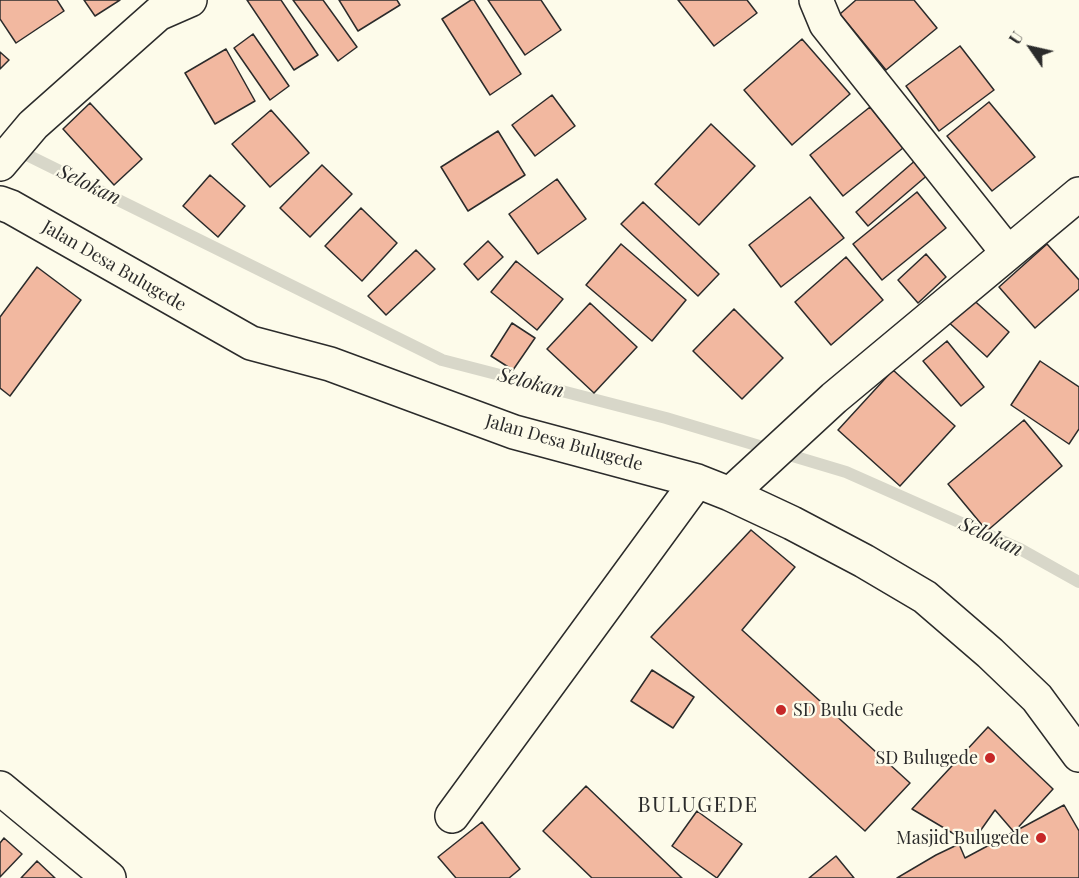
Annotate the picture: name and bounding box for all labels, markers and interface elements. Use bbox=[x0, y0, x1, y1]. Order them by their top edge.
north arrow bbox=[1001, 18, 1061, 78]
text: U bbox=[1004, 27, 1027, 48]
water label: Selokan bbox=[53, 159, 125, 211]
street label: Jalan Desa Bulugede bbox=[38, 216, 190, 316]
water label: Selokan bbox=[495, 363, 567, 403]
street label: Jalan Desa Bulugede bbox=[483, 410, 645, 476]
water label: Selokan bbox=[955, 512, 1027, 562]
place label: SD Bulu Gede bbox=[793, 699, 903, 721]
marker: SD Bulu Gede bbox=[774, 703, 788, 717]
place label: SD Bulugede bbox=[876, 747, 978, 769]
marker: SD Bulugede bbox=[983, 751, 997, 765]
district label: BULUGEDE bbox=[637, 792, 759, 818]
place label: Masjid Bulugede bbox=[896, 827, 1029, 849]
marker: Masjid Bulugede bbox=[1034, 831, 1048, 845]

